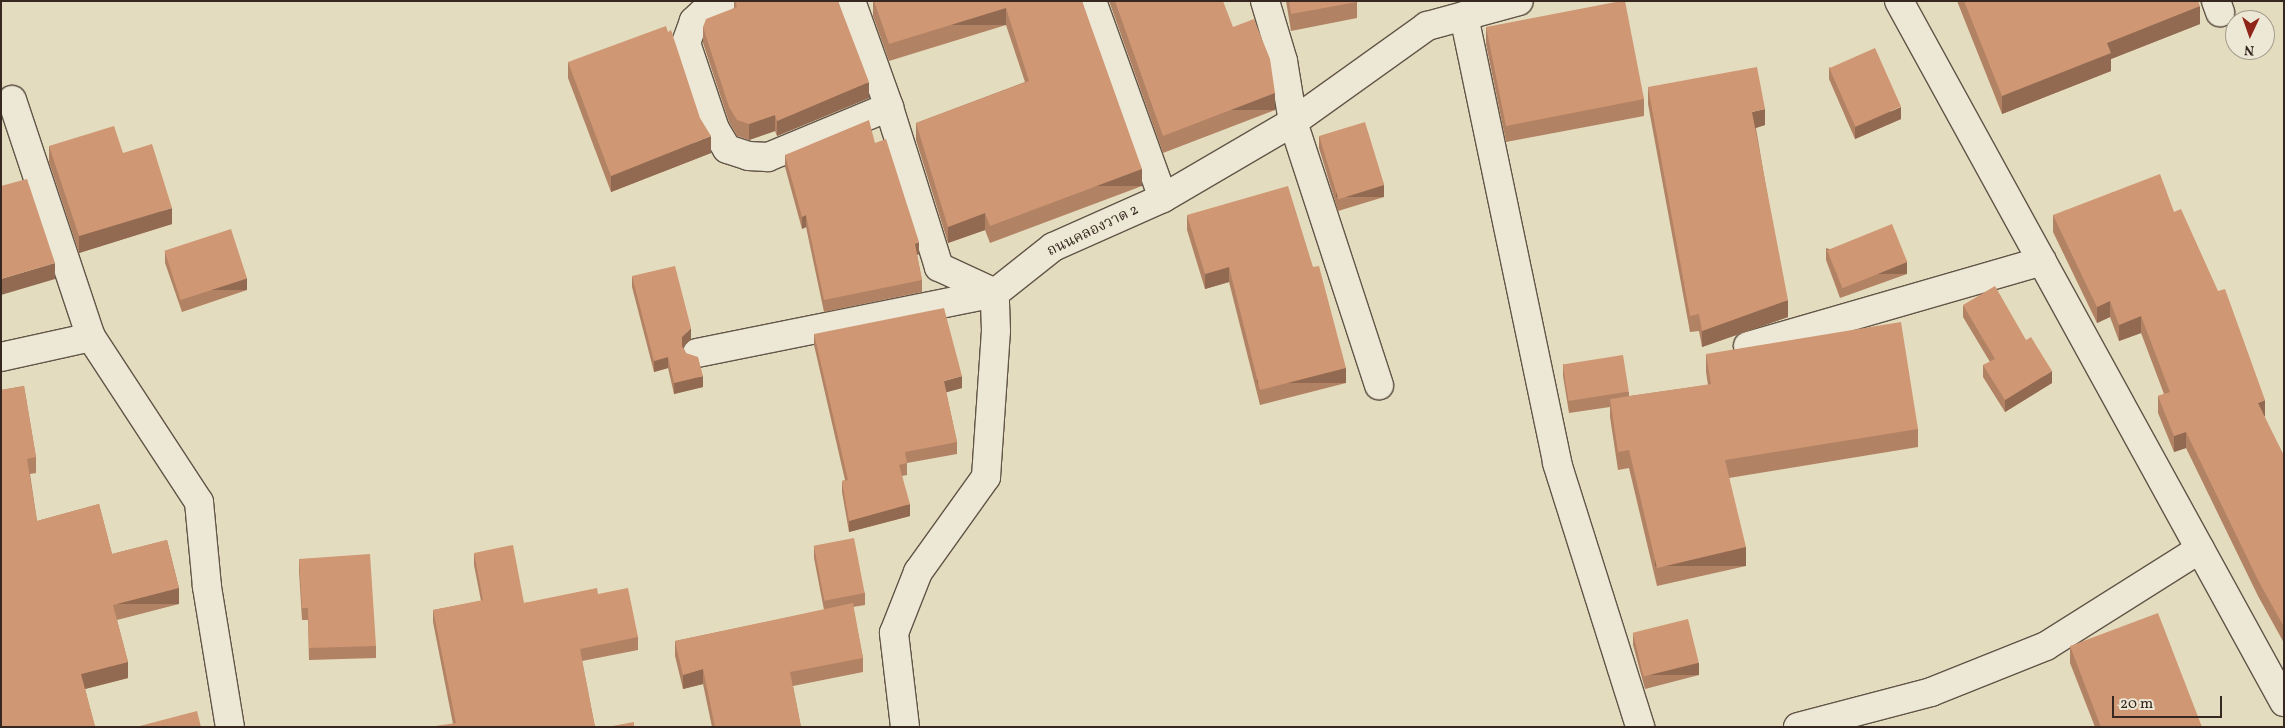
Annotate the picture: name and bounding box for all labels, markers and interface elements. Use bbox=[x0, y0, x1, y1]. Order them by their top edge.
north arrow bbox=[2225, 10, 2275, 60]
text: N bbox=[2244, 40, 2255, 59]
street label: ถนนคลองวาด 2 bbox=[1044, 201, 1142, 261]
scale bar bbox=[2115, 686, 2225, 718]
text: 20 m bbox=[2120, 694, 2153, 715]

